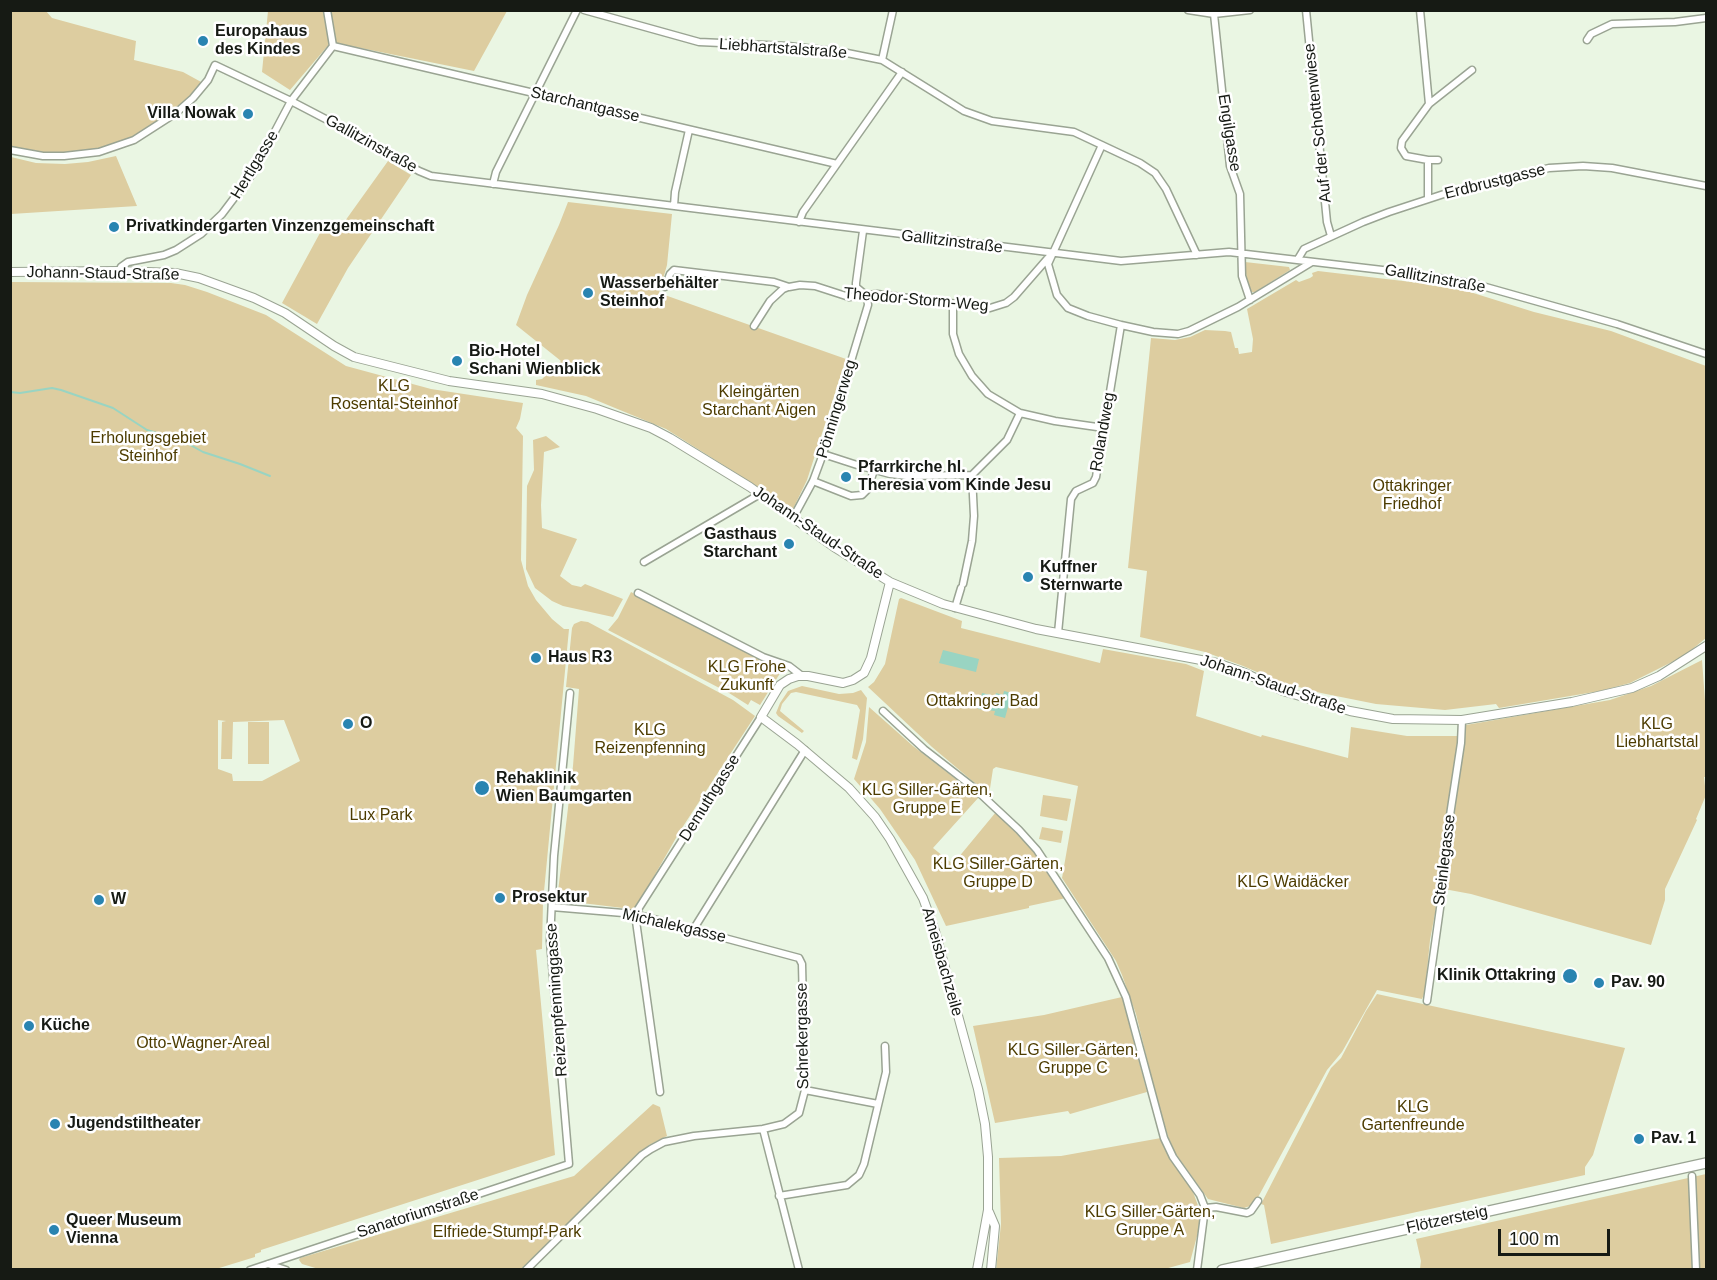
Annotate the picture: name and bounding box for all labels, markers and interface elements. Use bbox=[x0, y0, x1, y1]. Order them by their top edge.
place label: Europahaus des Kindes bbox=[215, 22, 307, 60]
marker: Europahaus des Kindes bbox=[196, 34, 210, 48]
street label: Liebhartstalstraße bbox=[718, 35, 848, 63]
street label: Auf der Schottenwiese bbox=[1300, 42, 1336, 204]
street label: Starchantgasse bbox=[529, 83, 641, 127]
street label: Engilgasse bbox=[1213, 93, 1245, 173]
place label: Villa Nowak bbox=[147, 104, 236, 124]
marker: Villa Nowak bbox=[241, 107, 255, 121]
street label: Gallitzinstraße bbox=[322, 111, 420, 177]
street label: Hertlgasse bbox=[227, 127, 283, 203]
street label: Erdbrustgasse bbox=[1443, 160, 1547, 204]
place label: Privatkindergarten Vinzenzgemeinschaft bbox=[126, 217, 434, 237]
marker: Privatkindergarten Vinzenzgemeinschaft bbox=[107, 220, 121, 234]
street label: Gallitzinstraße bbox=[900, 226, 1004, 258]
street label: Gallitzinstraße bbox=[1383, 261, 1487, 297]
street label: Johann-Staud-Straße bbox=[26, 263, 180, 285]
place label: Wasserbehälter Steinhof bbox=[600, 274, 719, 312]
street label: Theodor-Storm-Weg bbox=[843, 284, 989, 316]
marker: Wasserbehälter Steinhof bbox=[581, 286, 595, 300]
place label: Bio-Hotel Schani Wienblick bbox=[469, 342, 600, 380]
marker: Bio-Hotel Schani Wienblick bbox=[450, 354, 464, 368]
street label: Pönningerweg bbox=[813, 357, 861, 461]
park label: KLG Rosental-Steinhof bbox=[330, 377, 458, 415]
park label: Kleingärten Starchant Aigen bbox=[702, 383, 816, 421]
street label: Rolandweg bbox=[1087, 391, 1119, 473]
park label: Erholungsgebiet Steinhof bbox=[90, 429, 206, 467]
place label: Pfarrkirche hl. Theresia vom Kinde Jesu bbox=[858, 458, 1051, 496]
marker: Pfarrkirche hl. Theresia vom Kinde Jesu bbox=[839, 470, 853, 484]
park label: Ottakringer Friedhof bbox=[1372, 477, 1452, 515]
street label: Johann-Staud-Straße bbox=[749, 482, 887, 584]
place label: Gasthaus Starchant bbox=[703, 525, 777, 563]
marker: Gasthaus Starchant bbox=[782, 537, 796, 551]
place label: Kuffner Sternwarte bbox=[1040, 558, 1123, 596]
marker: Kuffner Sternwarte bbox=[1021, 570, 1035, 584]
place label: Haus R3 bbox=[548, 648, 612, 668]
marker: Haus R3 bbox=[529, 651, 543, 665]
street label: Johann-Staud-Straße bbox=[1198, 651, 1348, 719]
park label: KLG Frohe Zukunft bbox=[708, 658, 786, 696]
park label: Ottakringer Bad bbox=[926, 692, 1038, 712]
place label: O bbox=[360, 714, 372, 734]
park label: KLG Liebhartstal bbox=[1616, 715, 1698, 753]
marker: O bbox=[341, 717, 355, 731]
park label: KLG Reizenpfenning bbox=[594, 721, 706, 759]
street label: Demuthgasse bbox=[676, 751, 744, 845]
place label: Rehaklinik Wien Baumgarten bbox=[496, 769, 632, 807]
marker: Rehaklinik Wien Baumgarten bbox=[473, 779, 491, 797]
park label: KLG Siller-Gärten, Gruppe E bbox=[862, 781, 992, 819]
park label: Lux Park bbox=[349, 806, 413, 826]
street label: Steinlegasse bbox=[1430, 813, 1460, 907]
park label: KLG Siller-Gärten, Gruppe D bbox=[933, 855, 1063, 893]
park label: KLG Waidäcker bbox=[1237, 873, 1349, 893]
place label: Prosektur bbox=[512, 888, 587, 908]
place label: W bbox=[111, 890, 126, 910]
marker: Prosektur bbox=[493, 891, 507, 905]
marker: W bbox=[92, 893, 106, 907]
street label: Michalekgasse bbox=[620, 905, 728, 947]
street label: Ameisbachzeile bbox=[917, 905, 967, 1019]
street label: Reizenpfenninggasse bbox=[542, 923, 572, 1077]
place label: Klinik Ottakring bbox=[1437, 966, 1556, 986]
marker: Klinik Ottakring bbox=[1561, 967, 1579, 985]
place label: Pav. 90 bbox=[1611, 973, 1665, 993]
marker: Pav. 90 bbox=[1592, 976, 1606, 990]
street label: Schrekergasse bbox=[792, 982, 814, 1090]
place label: Küche bbox=[41, 1016, 90, 1036]
marker: Küche bbox=[22, 1019, 36, 1033]
park label: Otto-Wagner-Areal bbox=[136, 1034, 270, 1054]
park label: KLG Siller-Gärten, Gruppe C bbox=[1008, 1041, 1138, 1079]
park label: KLG Gartenfreunde bbox=[1361, 1098, 1465, 1136]
place label: Jugendstiltheater bbox=[67, 1114, 200, 1134]
marker: Jugendstiltheater bbox=[48, 1117, 62, 1131]
place label: Pav. 1 bbox=[1651, 1129, 1696, 1149]
marker: Pav. 1 bbox=[1632, 1132, 1646, 1146]
street label: Sanatoriumstraße bbox=[355, 1185, 481, 1243]
street label: Flötzersteig bbox=[1405, 1202, 1489, 1238]
park label: KLG Siller-Gärten, Gruppe A bbox=[1085, 1203, 1215, 1241]
place label: Queer Museum Vienna bbox=[66, 1211, 182, 1249]
scale bar bbox=[1501, 1217, 1614, 1255]
marker: Queer Museum Vienna bbox=[47, 1223, 61, 1237]
park label: Elfriede-Stumpf-Park bbox=[433, 1223, 581, 1243]
text: 100 m bbox=[1509, 1229, 1559, 1249]

